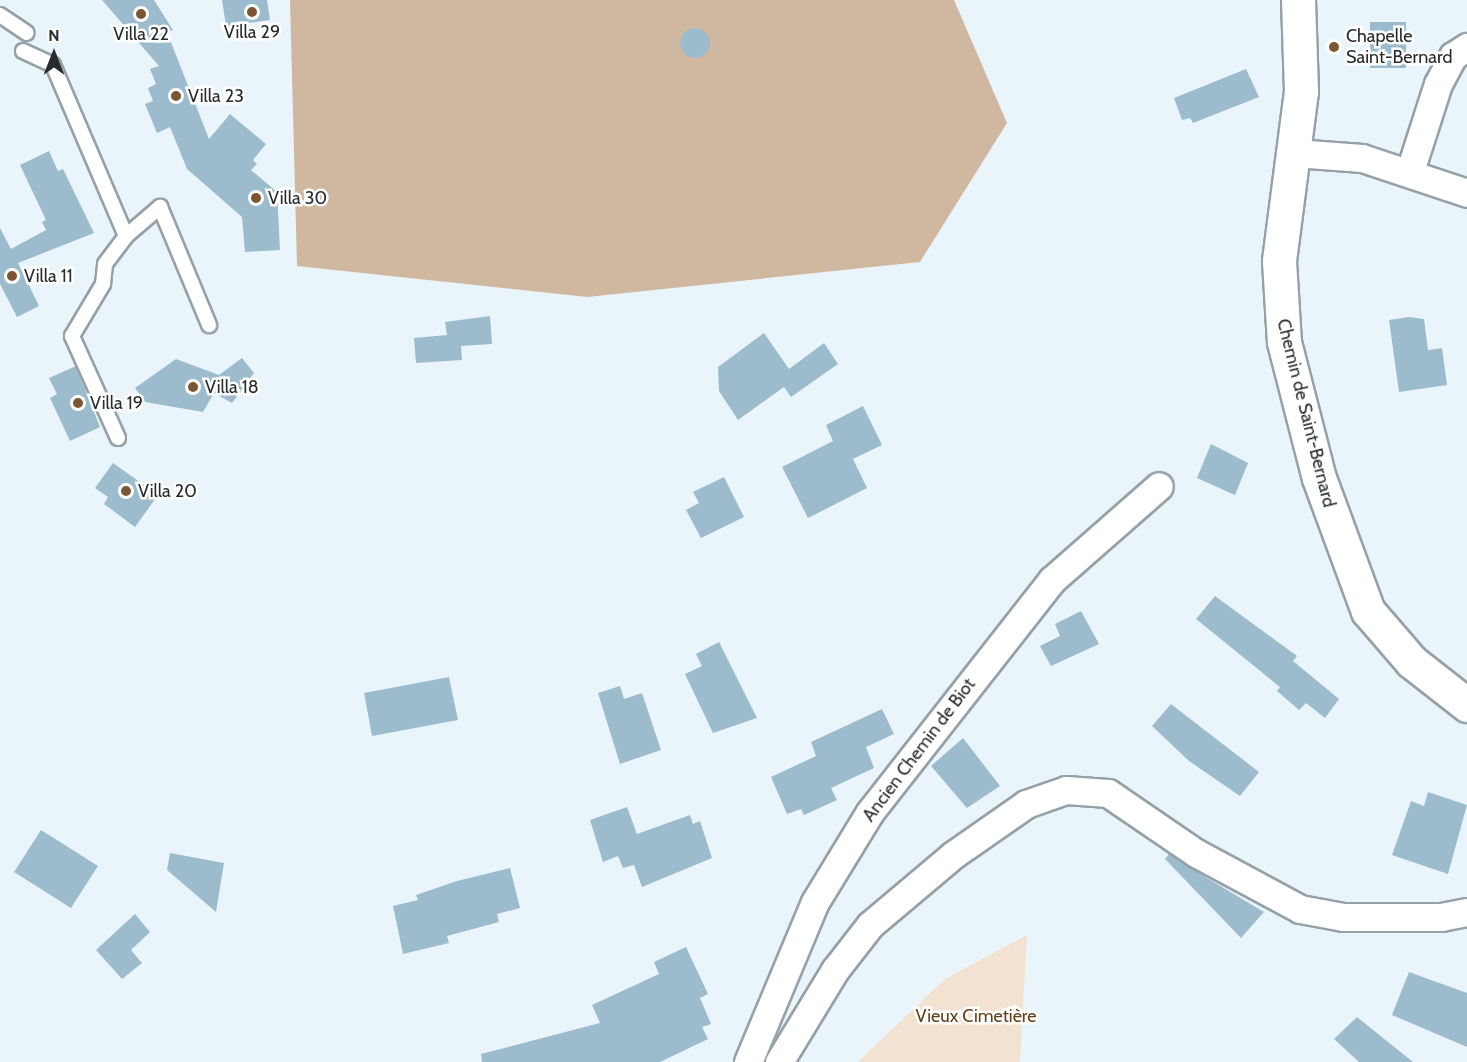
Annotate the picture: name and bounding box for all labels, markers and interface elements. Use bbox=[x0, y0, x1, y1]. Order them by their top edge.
marker: Villa 29 bbox=[245, 5, 259, 19]
marker: Villa 22 bbox=[134, 7, 148, 21]
place label: Villa 29 bbox=[224, 21, 280, 43]
place label: Villa 22 bbox=[113, 23, 169, 45]
north arrow bbox=[24, 24, 84, 84]
text: N bbox=[48, 26, 60, 45]
place label: Chapelle Saint-Bernard bbox=[1346, 26, 1452, 68]
marker: Chapelle Saint-Bernard bbox=[1327, 40, 1341, 54]
place label: Villa 23 bbox=[188, 85, 244, 107]
marker: Villa 23 bbox=[169, 89, 183, 103]
place label: Villa 30 bbox=[268, 187, 327, 209]
marker: Villa 30 bbox=[249, 191, 263, 205]
place label: Villa 11 bbox=[24, 265, 73, 287]
marker: Villa 11 bbox=[5, 269, 19, 283]
street label: Chemin de Saint-Bernard bbox=[1272, 317, 1340, 509]
place label: Villa 18 bbox=[205, 376, 259, 398]
marker: Villa 18 bbox=[186, 380, 200, 394]
place label: Villa 19 bbox=[90, 392, 143, 414]
marker: Villa 19 bbox=[71, 396, 85, 410]
place label: Villa 20 bbox=[138, 480, 197, 502]
marker: Villa 20 bbox=[119, 484, 133, 498]
street label: Ancien Chemin de Biot bbox=[858, 674, 980, 826]
park label: Vieux Cimetière bbox=[915, 1005, 1037, 1027]

